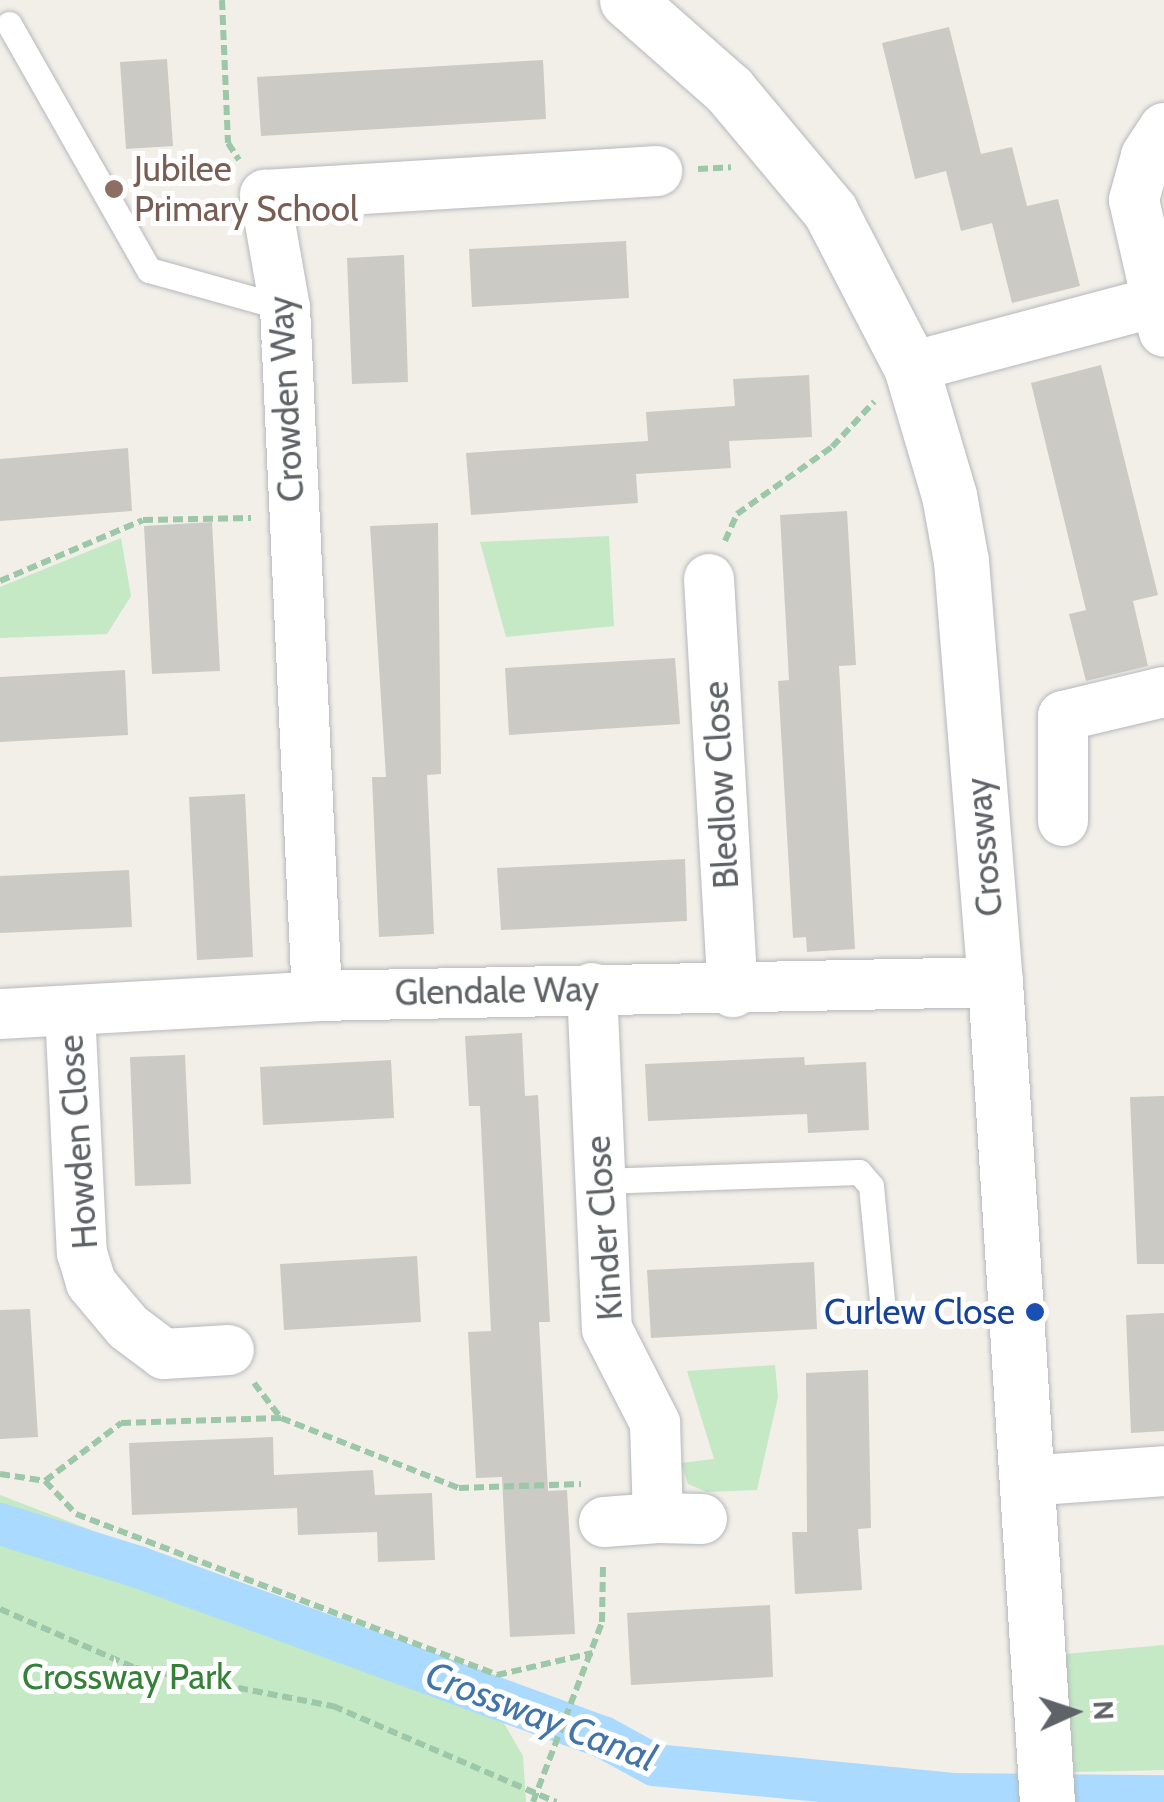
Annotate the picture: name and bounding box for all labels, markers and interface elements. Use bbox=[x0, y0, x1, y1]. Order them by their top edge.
place label: Jubilee Primary School bbox=[134, 148, 358, 230]
marker: Jubilee Primary School bbox=[103, 178, 125, 200]
street label: Crowden Way bbox=[260, 295, 312, 503]
street label: Bledlow Close bbox=[695, 680, 747, 890]
street label: Crossway bbox=[957, 776, 1011, 918]
street label: Glendale Way bbox=[394, 968, 600, 1014]
street label: Howden Close bbox=[50, 1034, 106, 1250]
street label: Kinder Close bbox=[577, 1134, 631, 1322]
place label: Curlew Close bbox=[824, 1291, 1015, 1333]
marker: Curlew Close bbox=[1024, 1301, 1046, 1323]
water label: Crossway Canal bbox=[419, 1651, 663, 1781]
park label: Crossway Park bbox=[22, 1656, 232, 1698]
north arrow bbox=[1024, 1662, 1124, 1762]
text: N bbox=[1086, 1700, 1121, 1721]

